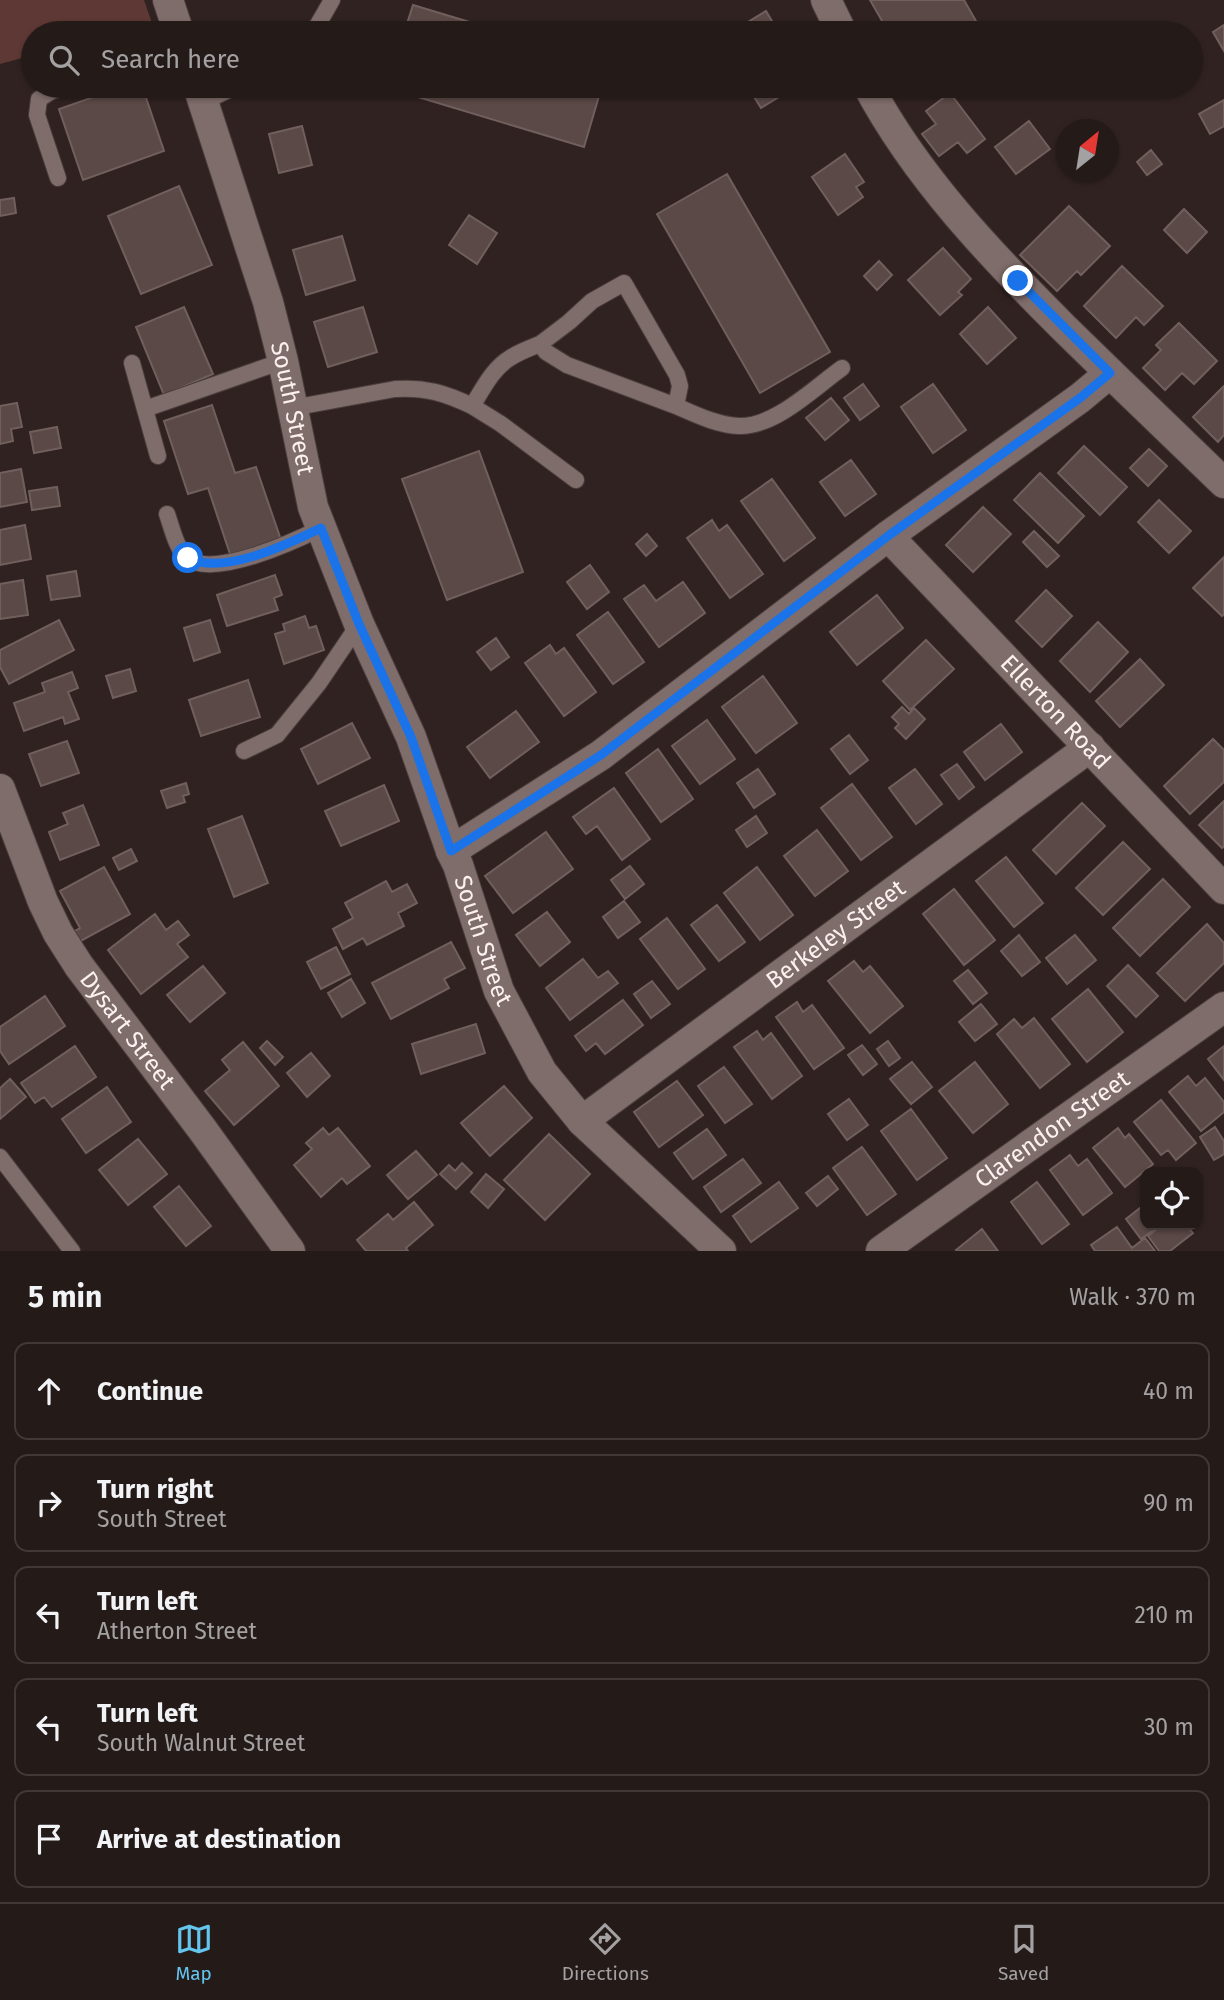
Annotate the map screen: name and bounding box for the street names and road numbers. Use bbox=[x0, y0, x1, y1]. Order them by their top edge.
street label: South Street bbox=[265, 339, 320, 478]
street label: Ellerton Road bbox=[995, 649, 1116, 775]
street label: South Street bbox=[448, 872, 518, 1011]
street label: Berkeley Street bbox=[761, 874, 911, 995]
street label: Dysart Street bbox=[74, 966, 181, 1095]
street label: Clarendon Street bbox=[969, 1065, 1135, 1194]

